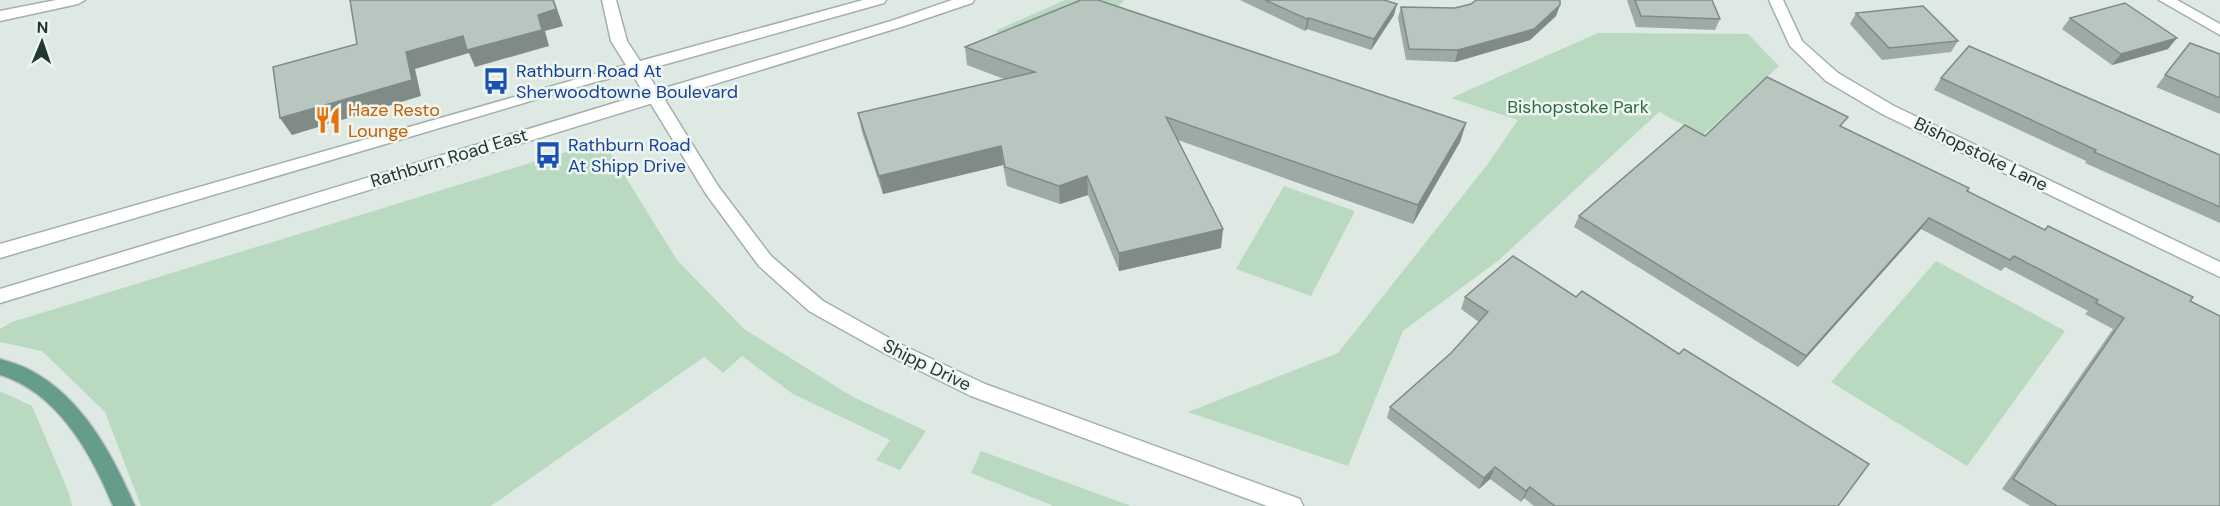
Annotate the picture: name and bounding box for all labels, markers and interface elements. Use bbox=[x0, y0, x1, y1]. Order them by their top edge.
north arrow bbox=[12, 12, 72, 72]
text: N bbox=[36, 17, 49, 38]
place label: Rathburn Road At Sherwoodtowne Boulevard bbox=[516, 59, 738, 104]
bus stop icon: Rathburn Road At Sherwoodtowne Boulevard bbox=[481, 66, 511, 96]
park label: Bishopstoke Park bbox=[1507, 95, 1649, 119]
place label: Haze Resto Lounge bbox=[348, 98, 440, 143]
restaurant icon: Haze Resto Lounge bbox=[313, 105, 343, 135]
street label: Bishopstoke Lane bbox=[1910, 111, 2052, 197]
street label: Rathburn Road East bbox=[368, 123, 530, 193]
place label: Rathburn Road At Shipp Drive bbox=[568, 133, 691, 178]
bus stop icon: Rathburn Road At Shipp Drive bbox=[533, 140, 563, 170]
street label: Shipp Drive bbox=[879, 333, 975, 397]

